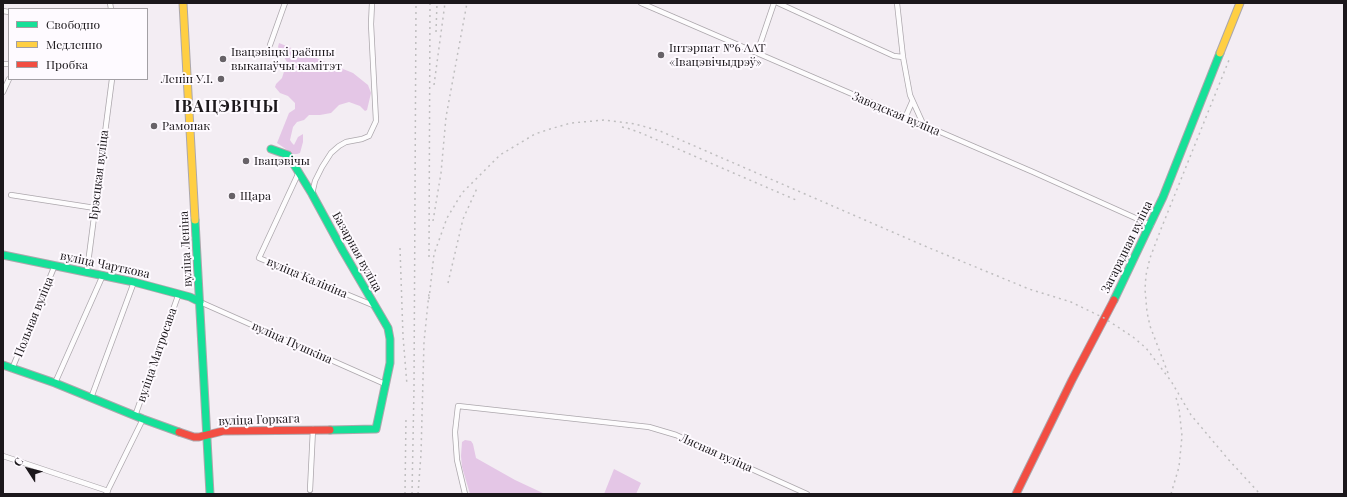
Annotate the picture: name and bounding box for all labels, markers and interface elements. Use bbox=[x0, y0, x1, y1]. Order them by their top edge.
legend bbox=[8, 8, 148, 80]
text: Свободно bbox=[46, 16, 100, 32]
text: Медленно bbox=[46, 36, 102, 52]
place label: Інтэрнат №6 ААТ «Івацэвічыдрэў» bbox=[669, 41, 766, 69]
place label: Івацэвіцкі раённы выканаўчы камітэт bbox=[231, 45, 342, 73]
marker: Інтэрнат №6 ААТ «Івацэвічыдрэў» bbox=[656, 50, 666, 60]
marker: Івацэвіцкі раённы выканаўчы камітэт bbox=[218, 54, 228, 64]
text: Пробка bbox=[46, 56, 88, 72]
place label: Ленін У.І. bbox=[161, 72, 213, 86]
marker: Ленін У.І. bbox=[216, 74, 226, 84]
street label: Заводская вуліца bbox=[850, 89, 942, 139]
district label: ІВАЦЭВІЧЫ bbox=[174, 97, 280, 117]
place label: Рамонак bbox=[162, 119, 210, 133]
marker: Рамонак bbox=[149, 121, 159, 131]
street label: Брэсцкая вуліца bbox=[86, 129, 112, 221]
place label: Івацэвічы bbox=[254, 154, 310, 168]
marker: Івацэвічы bbox=[241, 156, 251, 166]
place label: Щара bbox=[240, 189, 271, 203]
marker: Щара bbox=[227, 191, 237, 201]
street label: Загарадная вуліца bbox=[1098, 198, 1156, 296]
street label: Базарная вуліца bbox=[329, 209, 385, 295]
street label: вуліца Леніна bbox=[177, 211, 195, 287]
street label: вуліца Чарткова bbox=[59, 248, 151, 282]
street label: вуліца Калініна bbox=[264, 255, 350, 301]
street label: Польная вуліца bbox=[11, 275, 57, 359]
street label: вуліца Матросава bbox=[134, 306, 180, 404]
street label: вуліца Пушкіна bbox=[250, 319, 334, 367]
street label: вуліца Горкага bbox=[218, 411, 300, 429]
street label: Лясная вуліца bbox=[677, 431, 755, 475]
north arrow bbox=[8, 449, 48, 489]
text: С bbox=[10, 454, 26, 469]

